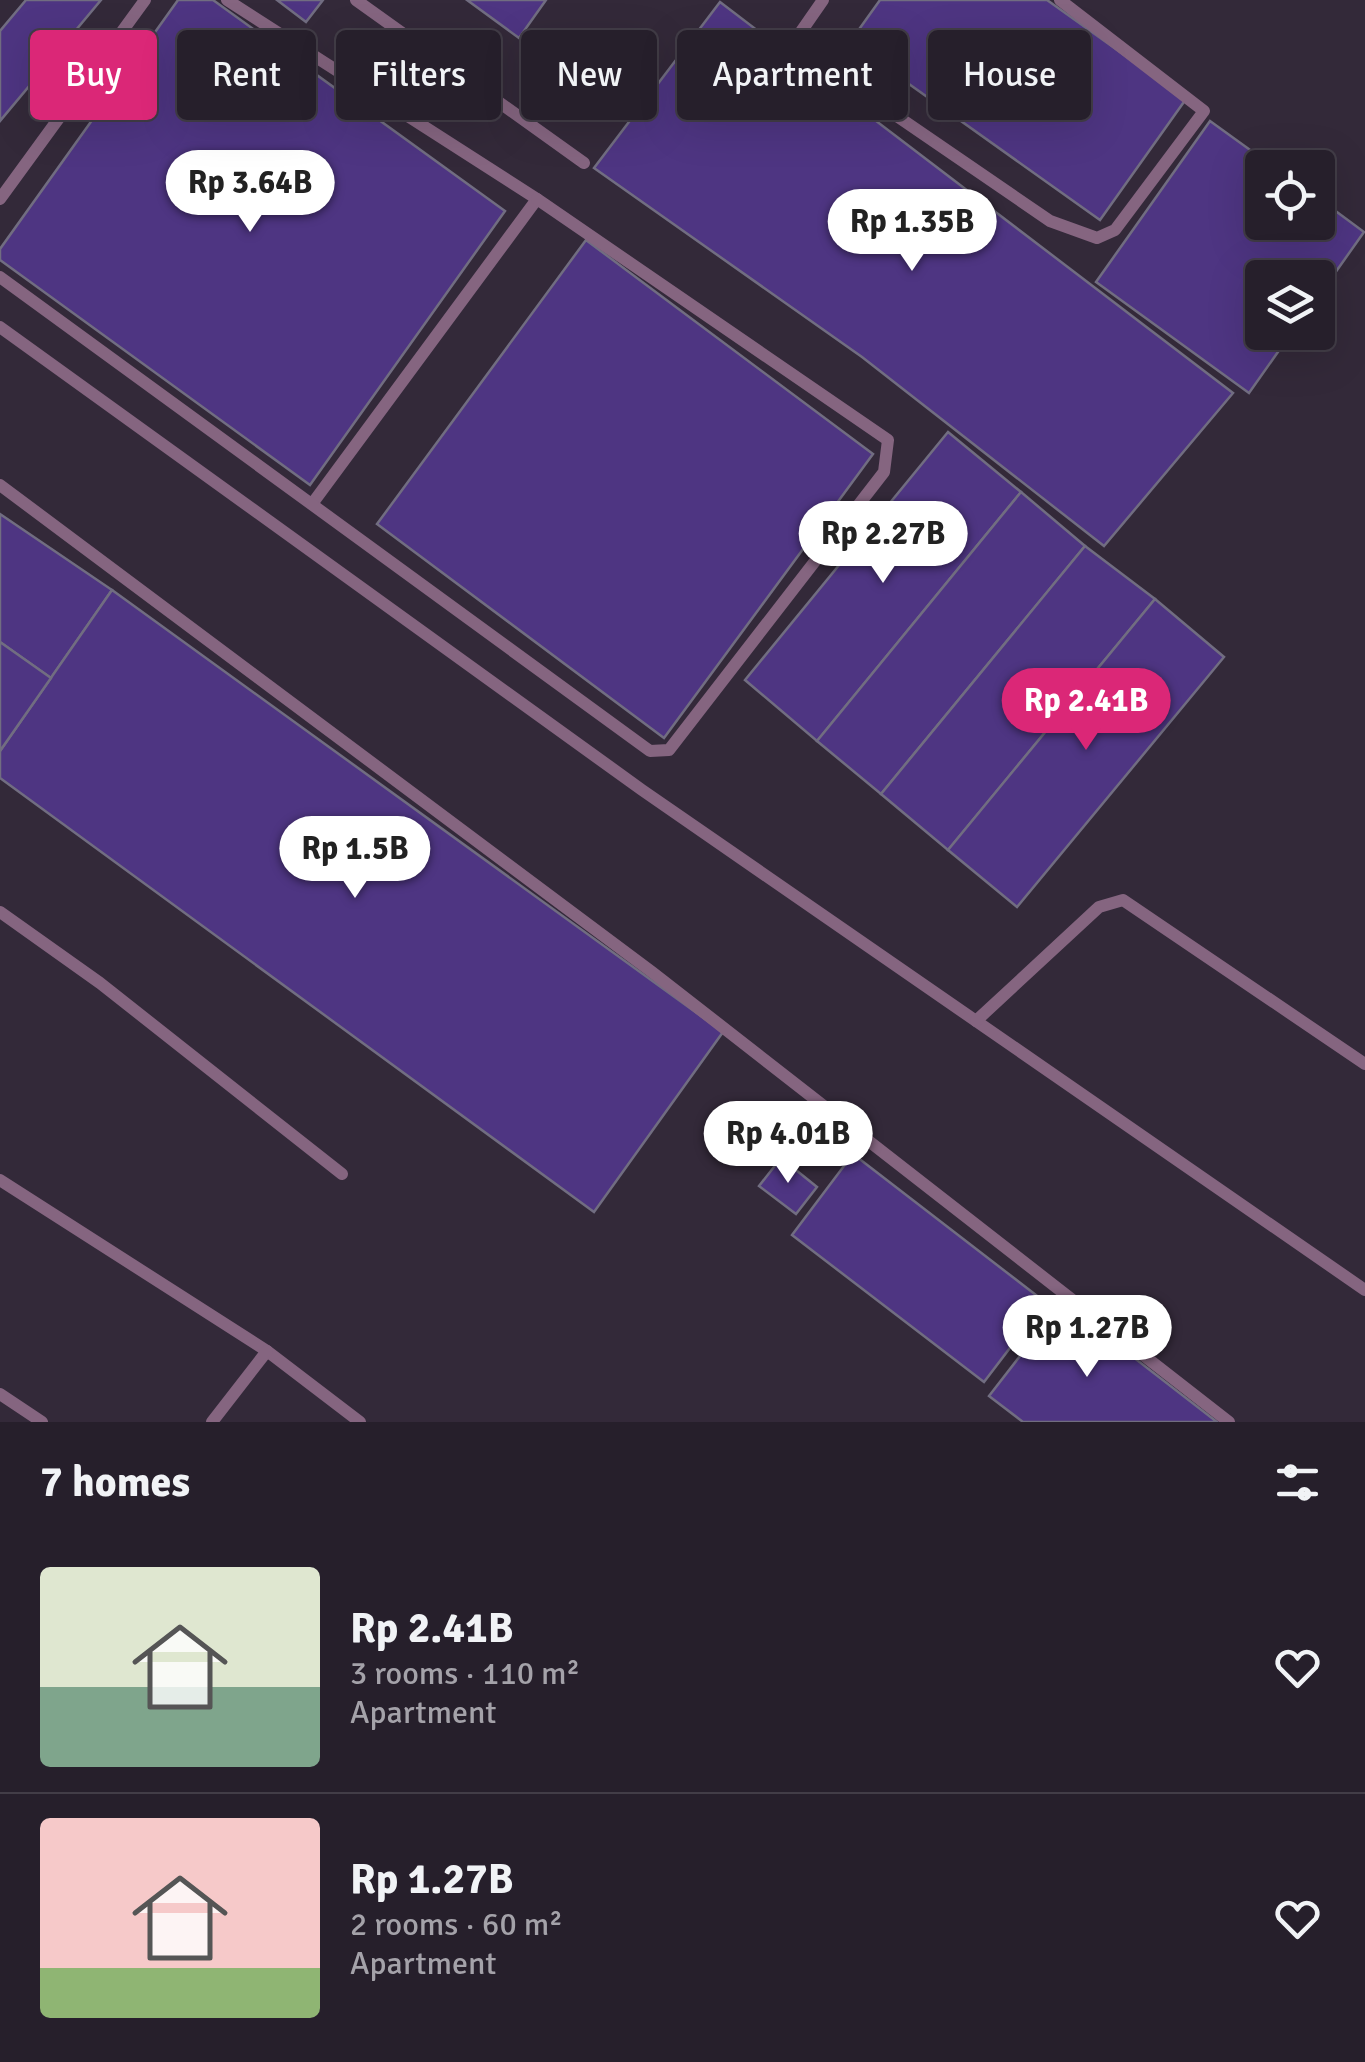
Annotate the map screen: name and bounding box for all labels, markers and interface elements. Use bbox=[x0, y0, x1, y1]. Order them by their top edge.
chip: Buy bbox=[30, 30, 157, 120]
chip: Rent bbox=[177, 30, 316, 120]
chip: Filters bbox=[336, 30, 501, 120]
chip: New bbox=[521, 30, 657, 120]
chip: Apartment bbox=[677, 30, 908, 120]
chip: House bbox=[928, 30, 1091, 120]
pin: Rp 3.64B bbox=[147, 150, 353, 235]
map controls bbox=[1245, 150, 1335, 350]
button: locate bbox=[1245, 150, 1335, 240]
text: Rp 3.64B bbox=[188, 163, 312, 202]
pin: Rp 1.35B bbox=[809, 189, 1015, 274]
text: Rp 1.35B bbox=[850, 202, 974, 241]
button: layers bbox=[1245, 260, 1335, 350]
pin: Rp 2.27B bbox=[780, 501, 986, 586]
text: Rp 2.27B bbox=[821, 514, 945, 553]
pin: Rp 2.41B bbox=[983, 668, 1189, 753]
text: Rp 2.41B bbox=[1024, 681, 1148, 720]
pin: Rp 1.5B bbox=[263, 816, 447, 901]
text: Rp 1.5B bbox=[301, 829, 409, 868]
pin: Rp 4.01B bbox=[685, 1101, 891, 1186]
text: Rp 4.01B bbox=[726, 1114, 850, 1153]
pin: Rp 1.27B bbox=[984, 1295, 1190, 1380]
text: Rp 1.27B bbox=[1025, 1308, 1149, 1347]
icon: filters bbox=[1270, 1455, 1325, 1510]
text: 7 homes bbox=[40, 1457, 190, 1508]
text: Rp 2.41B bbox=[350, 1603, 514, 1654]
icon: home bbox=[120, 1607, 240, 1727]
icon: heart bbox=[1270, 1640, 1325, 1695]
text: 3 rooms · 110 m² bbox=[350, 1654, 580, 1693]
text: Apartment bbox=[350, 1693, 497, 1732]
text: Rp 1.27B bbox=[350, 1854, 514, 1905]
icon: home bbox=[120, 1858, 240, 1978]
icon: heart bbox=[1270, 1891, 1325, 1946]
text: 2 rooms · 60 m² bbox=[350, 1905, 563, 1944]
text: Apartment bbox=[350, 1944, 497, 1983]

